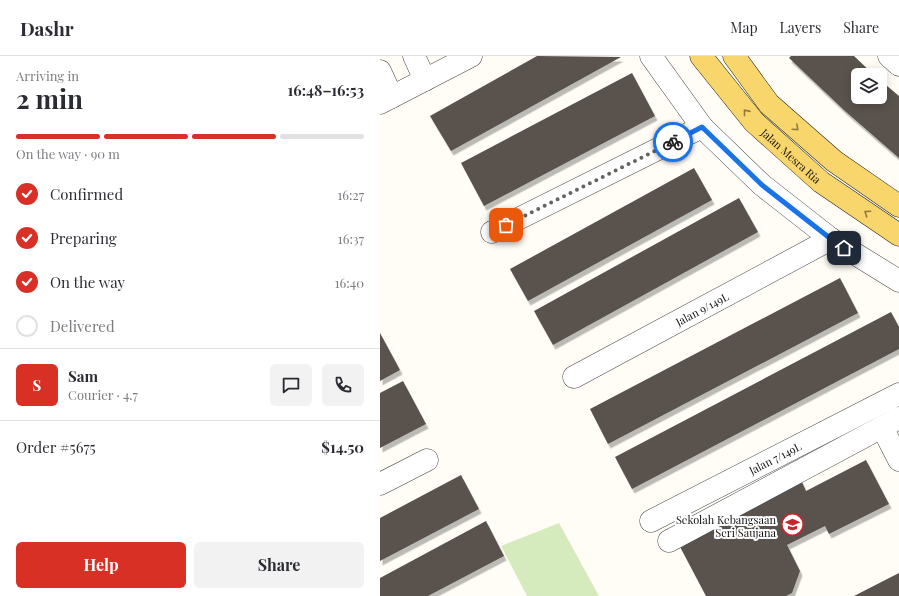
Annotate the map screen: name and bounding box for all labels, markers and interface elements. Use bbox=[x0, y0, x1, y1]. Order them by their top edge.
text: Dashr bbox=[20, 15, 74, 41]
text: Map bbox=[730, 18, 758, 37]
text: Layers bbox=[780, 18, 821, 37]
text: Share bbox=[843, 18, 879, 37]
text: Arriving in bbox=[16, 67, 79, 84]
map controls bbox=[851, 68, 887, 104]
button: layers bbox=[851, 68, 887, 104]
text: 16:48–16:53 bbox=[288, 80, 364, 100]
text: 2 min bbox=[16, 81, 83, 116]
one-way arrow bbox=[744, 110, 751, 117]
courier bbox=[653, 122, 693, 162]
one-way arrow bbox=[791, 123, 799, 130]
street label: Jalan Mesra Ria bbox=[758, 124, 825, 187]
icon: bike bbox=[662, 131, 684, 153]
text: On the way · 90 m bbox=[16, 145, 120, 162]
icon: check bbox=[16, 183, 38, 205]
text: Confirmed bbox=[50, 184, 123, 204]
text: 16:27 bbox=[338, 186, 364, 203]
pin bbox=[489, 208, 523, 242]
one-way arrow bbox=[864, 211, 871, 218]
icon: bag bbox=[495, 214, 517, 236]
icon: check bbox=[16, 227, 38, 249]
text: Preparing bbox=[50, 228, 117, 248]
text: 16:37 bbox=[338, 230, 364, 247]
pin bbox=[827, 231, 861, 265]
icon: home bbox=[833, 237, 855, 259]
icon: check bbox=[16, 271, 38, 293]
text: On the way bbox=[50, 272, 125, 292]
text: 16:40 bbox=[335, 274, 364, 291]
street label: Jalan 9/149L bbox=[672, 288, 731, 329]
text: Delivered bbox=[50, 316, 115, 336]
button: chat bbox=[270, 364, 312, 406]
button: phone bbox=[322, 364, 364, 406]
text: Sam bbox=[68, 366, 98, 386]
text: S bbox=[33, 375, 41, 395]
text: Courier · 4.7 bbox=[68, 386, 138, 403]
text: Order #5675 bbox=[16, 437, 96, 457]
text: $14.50 bbox=[321, 437, 364, 457]
street label: Jalan 7/149L bbox=[745, 438, 804, 478]
place label: Sekolah Kebangsaan Seri Saujana bbox=[676, 512, 777, 540]
school or university icon: Sekolah Kebangsaan Seri Saujana bbox=[779, 512, 805, 538]
button: Help bbox=[16, 542, 186, 588]
button: Share bbox=[194, 542, 364, 588]

